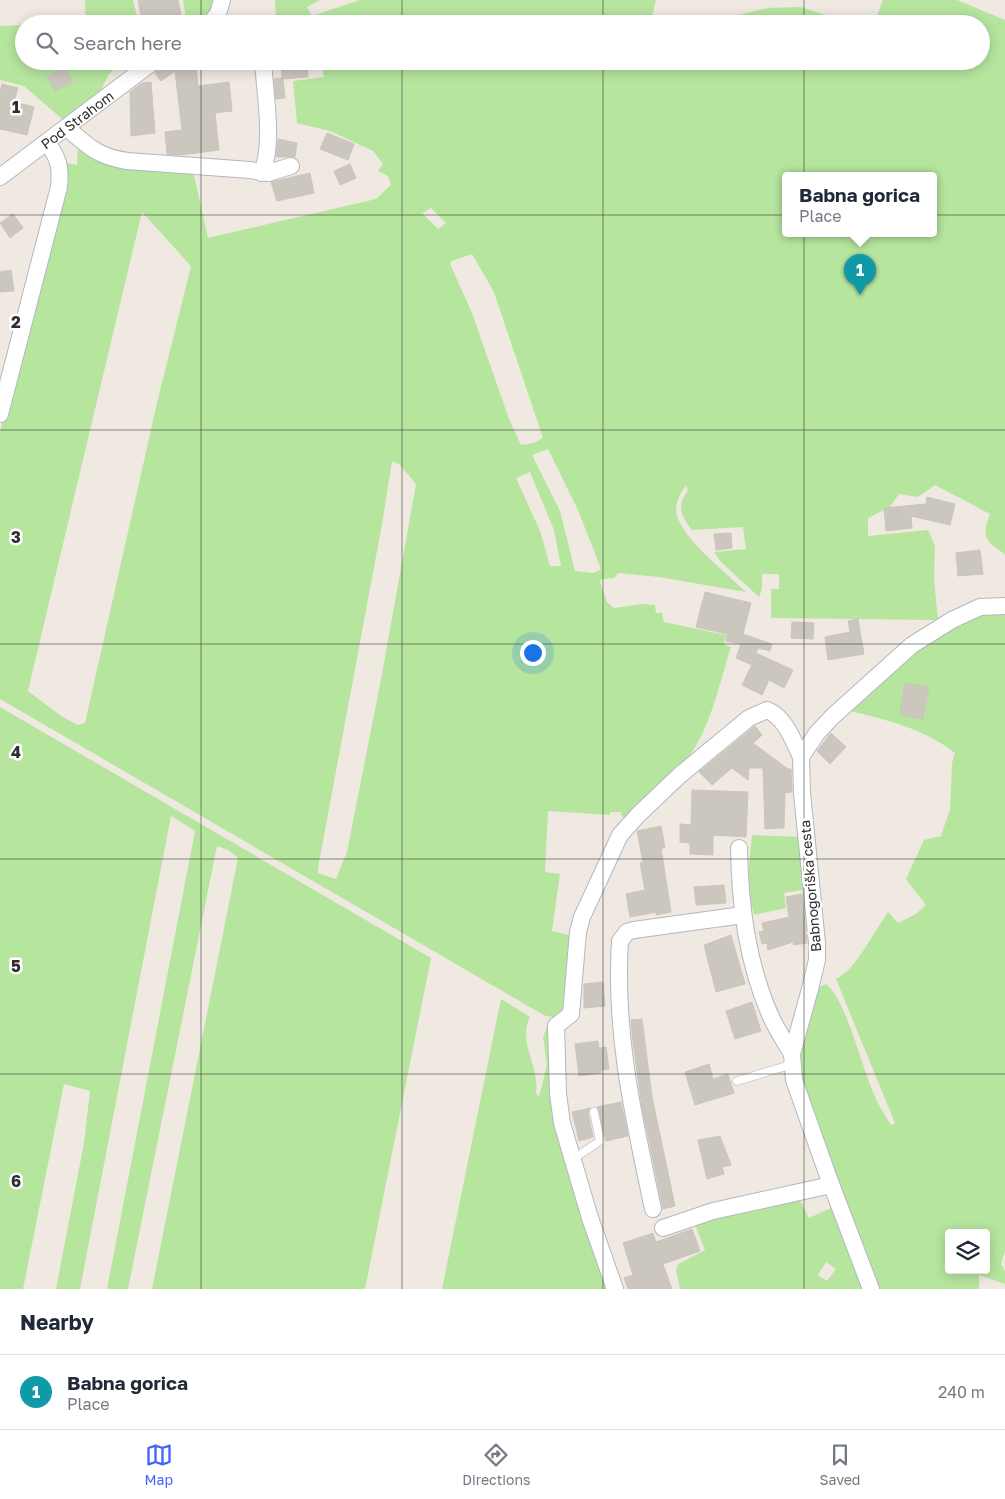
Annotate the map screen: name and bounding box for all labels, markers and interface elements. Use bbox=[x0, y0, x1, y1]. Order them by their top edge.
search box bbox=[15, 15, 990, 70]
icon: search bbox=[33, 29, 61, 57]
text: Search here bbox=[73, 31, 182, 54]
street label: Pod Strahom bbox=[37, 86, 116, 152]
text: 1 bbox=[12, 97, 20, 117]
popup bbox=[782, 172, 937, 237]
text: Babna gorica bbox=[799, 183, 920, 206]
text: Place bbox=[799, 206, 842, 226]
pin: 1 bbox=[844, 254, 876, 295]
text: 2 bbox=[11, 312, 21, 332]
text: 3 bbox=[11, 527, 21, 547]
your location bbox=[520, 640, 546, 666]
text: 4 bbox=[11, 742, 21, 762]
street label: Babnogoriška cesta bbox=[796, 819, 824, 953]
text: 5 bbox=[11, 956, 21, 976]
text: 6 bbox=[11, 1171, 21, 1191]
map controls bbox=[945, 1229, 990, 1274]
button: layers bbox=[945, 1229, 990, 1274]
text: Nearby bbox=[20, 1309, 94, 1335]
text: Babna gorica bbox=[67, 1371, 188, 1394]
text: 1 bbox=[32, 1382, 40, 1402]
text: 240 m bbox=[938, 1382, 985, 1402]
text: Place bbox=[67, 1394, 110, 1414]
tab: Map bbox=[145, 1441, 173, 1488]
tab: Directions bbox=[462, 1441, 531, 1488]
tab: Saved bbox=[820, 1441, 860, 1488]

